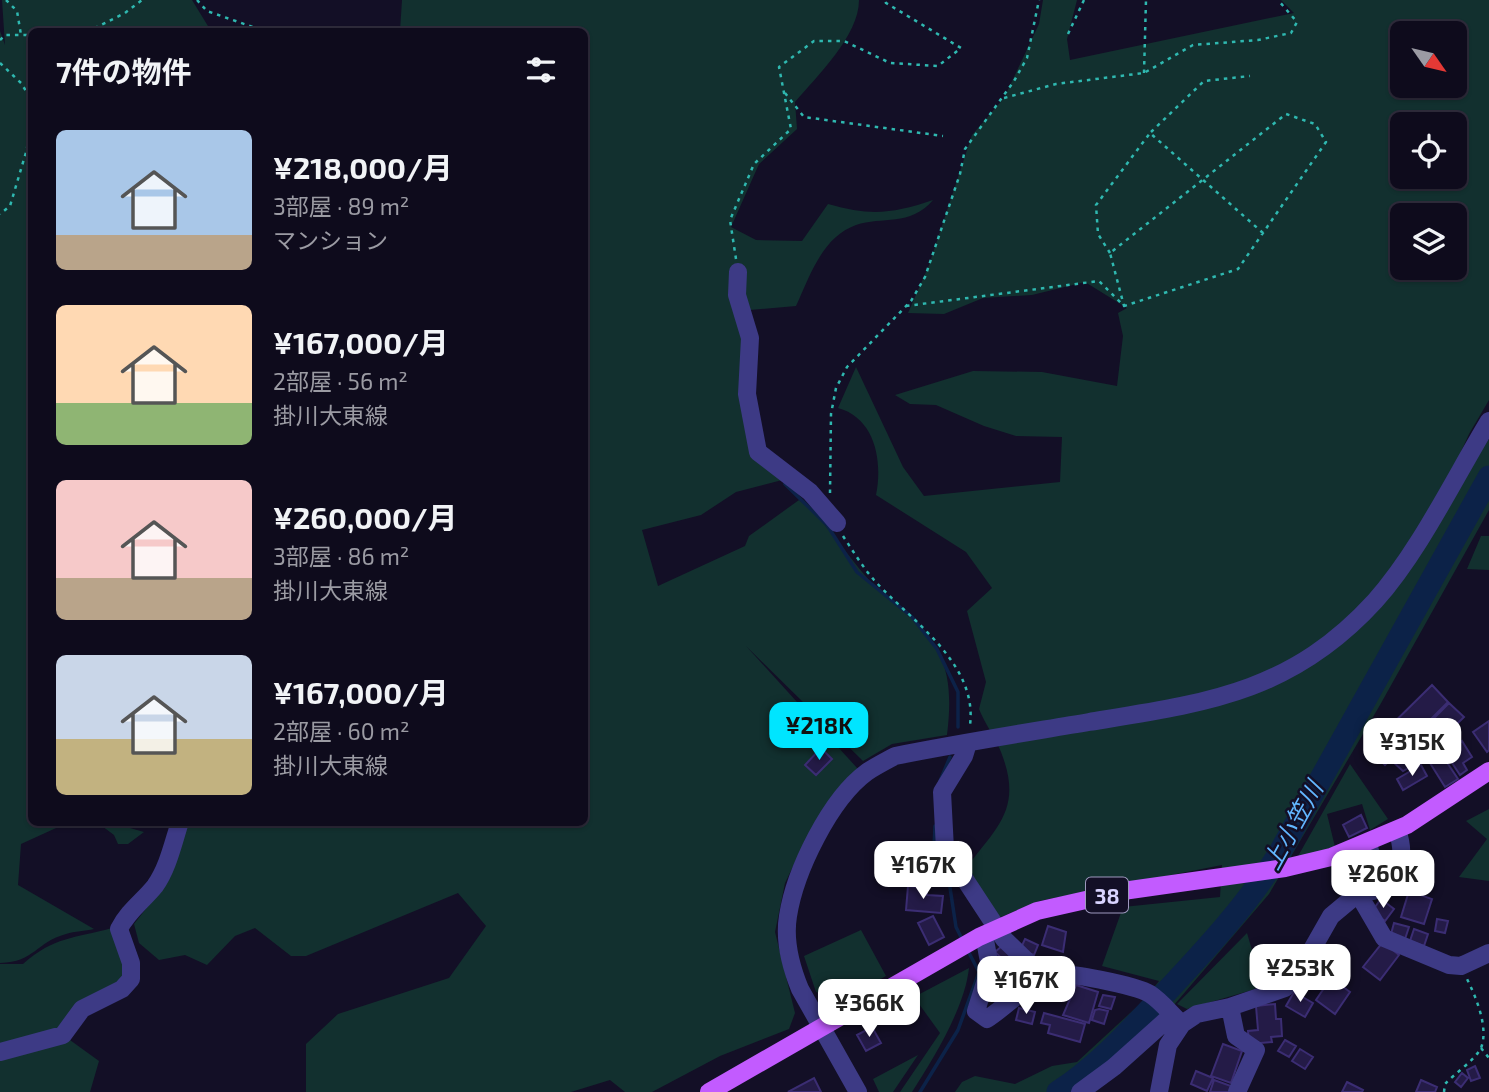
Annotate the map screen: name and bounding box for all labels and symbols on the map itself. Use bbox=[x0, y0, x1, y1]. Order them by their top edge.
north arrow bbox=[1390, 21, 1466, 98]
pin: ¥218K bbox=[770, 702, 868, 762]
pin: ¥315K bbox=[1363, 718, 1461, 778]
water label: 上小笠川 bbox=[1256, 773, 1329, 874]
pin: ¥167K bbox=[874, 842, 972, 901]
pin: ¥260K bbox=[1334, 850, 1432, 910]
road number: 38 bbox=[1086, 878, 1128, 912]
pin: ¥253K bbox=[1251, 944, 1349, 1004]
pin: ¥167K bbox=[977, 956, 1075, 1016]
pin: ¥366K bbox=[820, 979, 918, 1039]

